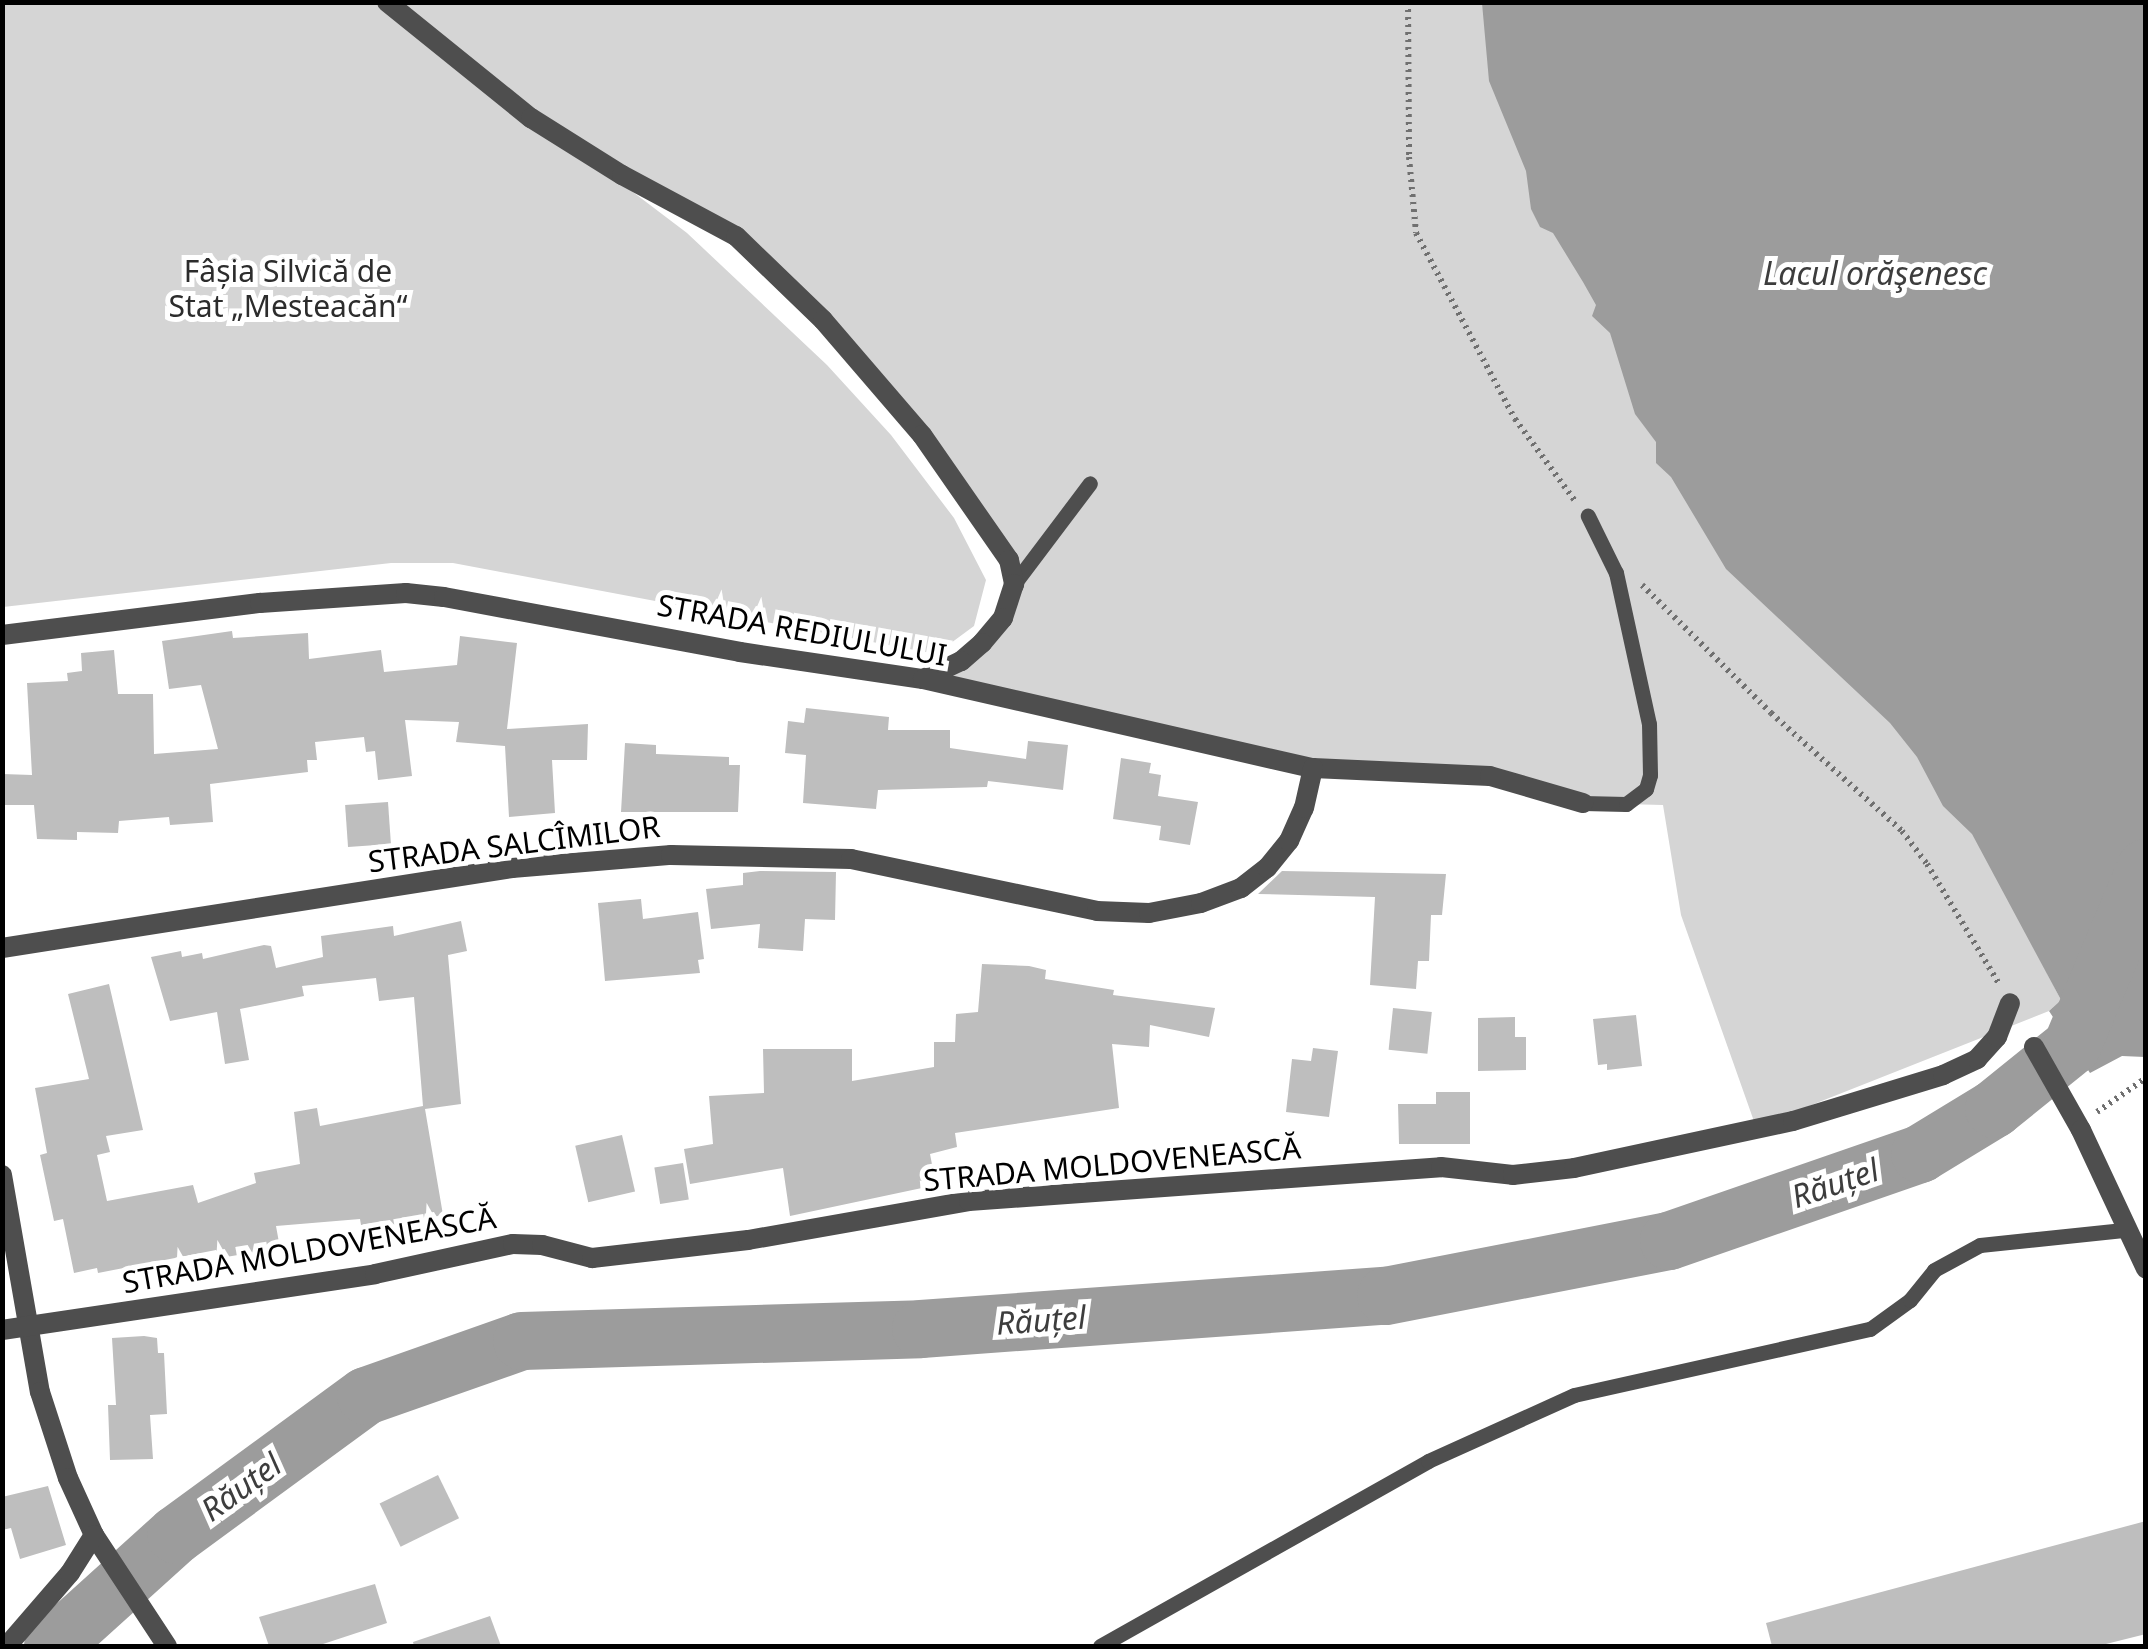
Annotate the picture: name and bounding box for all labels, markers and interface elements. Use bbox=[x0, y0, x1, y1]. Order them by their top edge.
park label: Fâșia Silvică de Stat „Mesteacăn“ bbox=[169, 253, 407, 324]
water label: Lacul orăşenesc bbox=[1763, 254, 1987, 292]
street label: STRADA REDIULULUI bbox=[654, 587, 950, 673]
street label: STRADA SALCÎMILOR bbox=[366, 808, 662, 880]
street label: STRADA MOLDOVENEASCĂ bbox=[922, 1130, 1302, 1198]
water label: Răuțel bbox=[1786, 1150, 1884, 1216]
street label: STRADA MOLDOVENEASCĂ bbox=[119, 1199, 499, 1301]
water label: Răuțel bbox=[995, 1298, 1087, 1342]
water label: Răuțel bbox=[193, 1445, 289, 1529]

